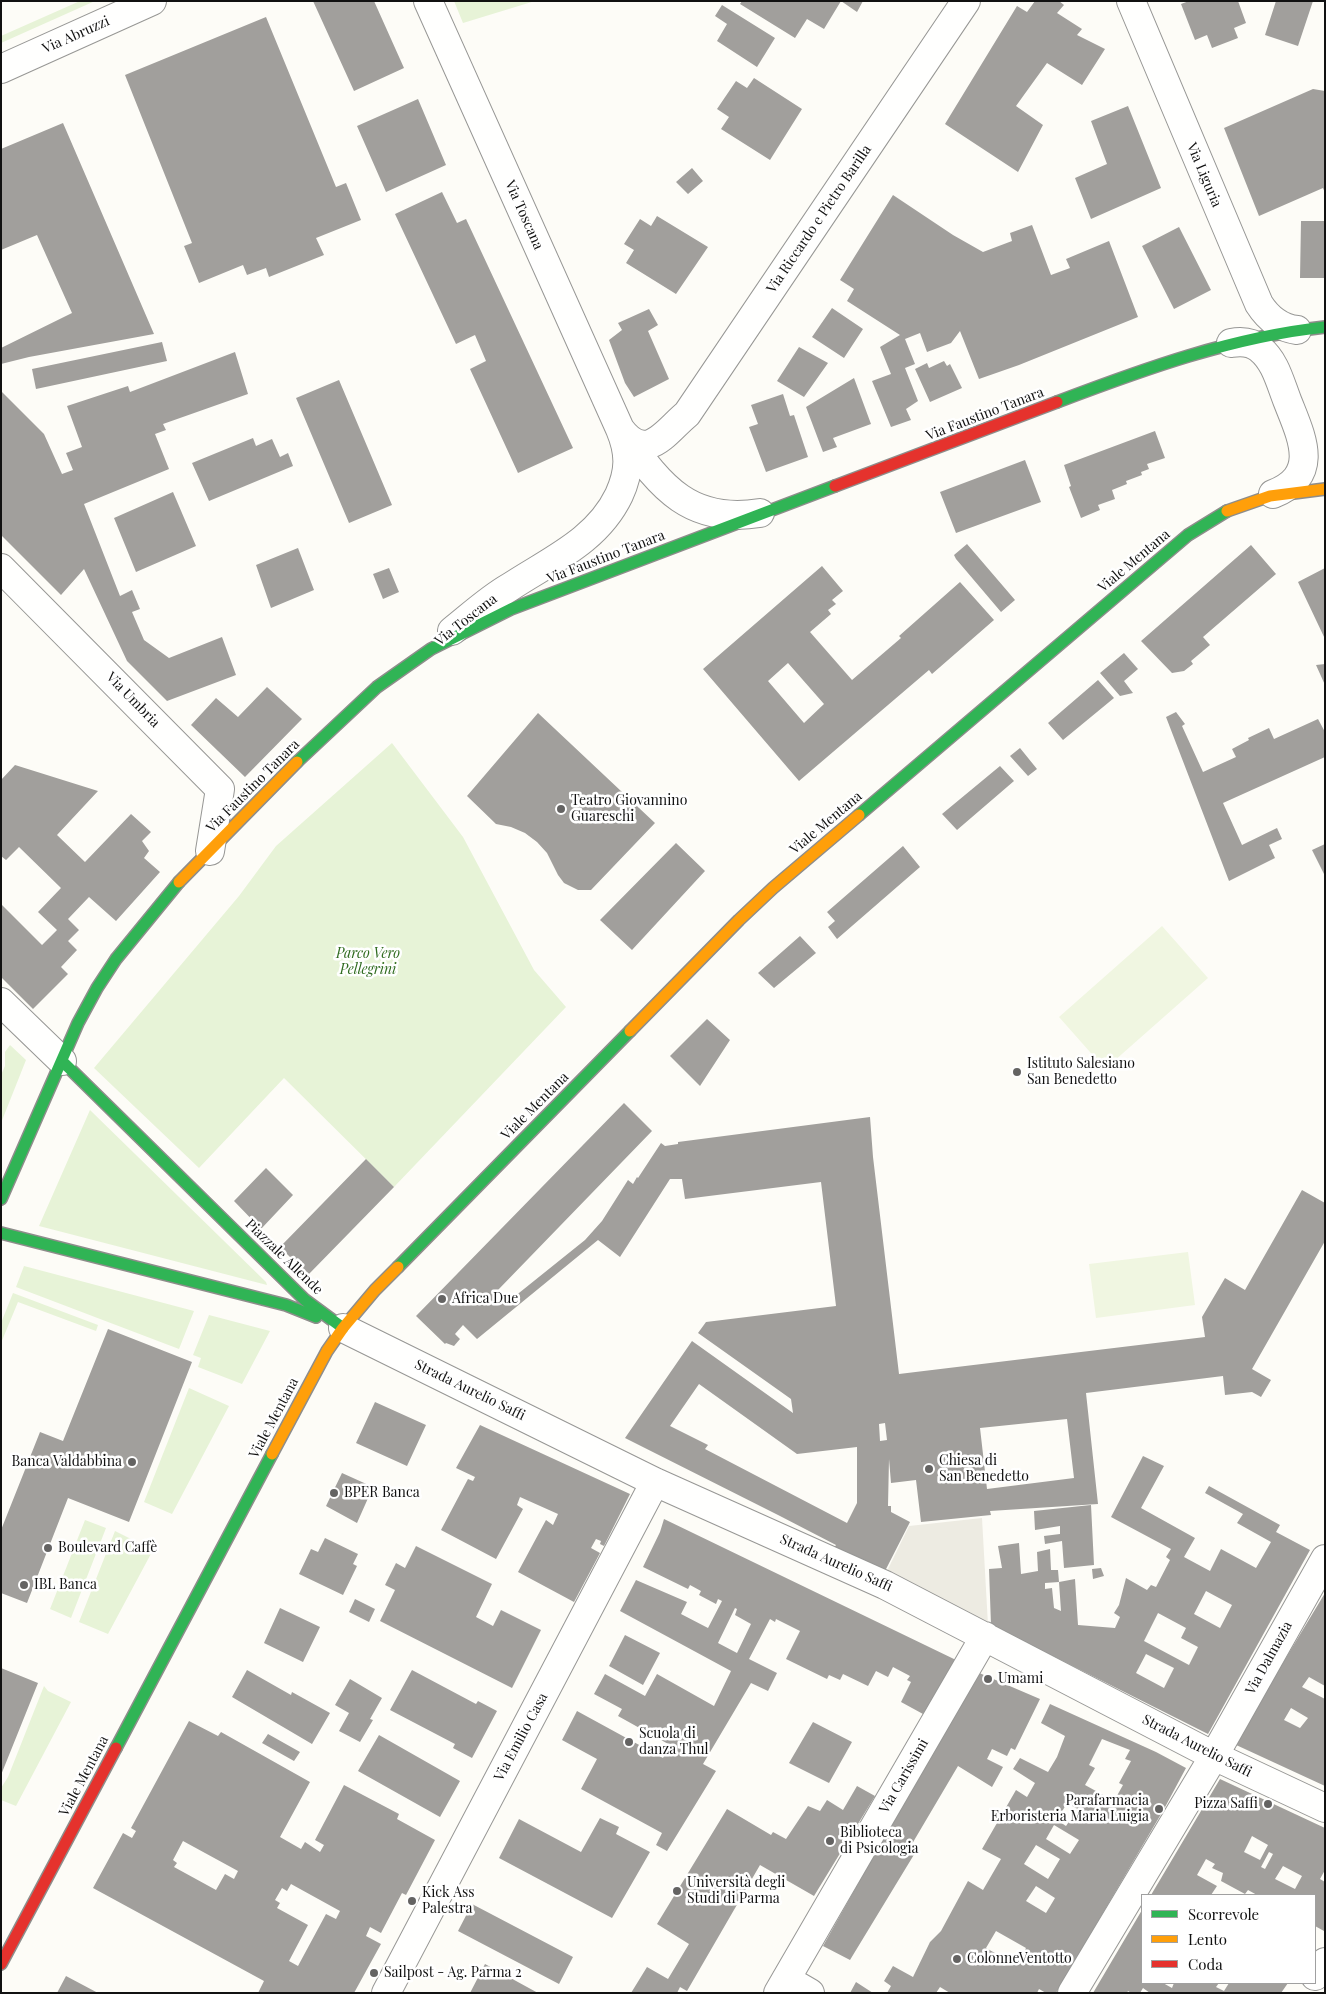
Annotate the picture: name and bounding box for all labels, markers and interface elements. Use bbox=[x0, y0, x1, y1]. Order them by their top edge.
street label: Via Abruzzi bbox=[40, 13, 112, 57]
street label: Via Liguria bbox=[1183, 140, 1225, 210]
street label: Via Riccardo e Pietro Barilla bbox=[763, 142, 875, 296]
street label: Via Toscana bbox=[501, 178, 547, 252]
street label: Via Faustino Tanara bbox=[924, 384, 1046, 444]
street label: Viale Mentana bbox=[1095, 526, 1173, 596]
street label: Via Faustino Tanara bbox=[545, 527, 667, 587]
street label: Via Toscana bbox=[432, 591, 500, 649]
street label: Via Umbria bbox=[103, 669, 163, 731]
street label: Via Faustino Tanara bbox=[203, 736, 303, 836]
street label: Viale Mentana bbox=[787, 788, 865, 858]
place label: Teatro Giovannino Guareschi bbox=[571, 793, 687, 826]
marker: Teatro Giovannino Guareschi bbox=[555, 803, 567, 815]
park label: Parco Vero Pellegrini bbox=[336, 946, 400, 979]
place label: Istituto Salesiano San Benedetto bbox=[1027, 1056, 1135, 1088]
marker: Istituto Salesiano San Benedetto bbox=[1011, 1066, 1023, 1078]
street label: Viale Mentana bbox=[498, 1069, 572, 1143]
street label: Piazzale Allende bbox=[242, 1216, 326, 1298]
place label: Africa Due bbox=[452, 1291, 518, 1307]
marker: Africa Due bbox=[436, 1293, 448, 1305]
street label: Strada Aurelio Saffi bbox=[412, 1356, 528, 1424]
street label: Viale Mentana bbox=[246, 1375, 302, 1461]
place label: Chiesa di San Benedetto bbox=[939, 1453, 1029, 1485]
place label: Banca Valdabbina bbox=[12, 1454, 122, 1470]
marker: Banca Valdabbina bbox=[126, 1456, 138, 1468]
marker: Chiesa di San Benedetto bbox=[923, 1463, 935, 1475]
place label: BPER Banca bbox=[344, 1485, 420, 1501]
marker: BPER Banca bbox=[328, 1487, 340, 1499]
street label: Strada Aurelio Saffi bbox=[777, 1531, 895, 1595]
place label: Boulevard Caffè bbox=[58, 1540, 157, 1556]
marker: Boulevard Caffè bbox=[42, 1542, 54, 1554]
place label: IBL Banca bbox=[34, 1577, 97, 1593]
marker: IBL Banca bbox=[18, 1579, 30, 1591]
street label: Via Dalmazia bbox=[1242, 1618, 1296, 1698]
place label: Umami bbox=[998, 1671, 1043, 1687]
marker: Umami bbox=[982, 1673, 994, 1685]
street label: Via Emilio Casa bbox=[491, 1690, 551, 1784]
street label: Strada Aurelio Saffi bbox=[1139, 1711, 1255, 1781]
place label: Scuola di danza Thul bbox=[639, 1726, 709, 1758]
street label: Viale Mentana bbox=[56, 1733, 112, 1819]
marker: Scuola di danza Thul bbox=[623, 1736, 635, 1748]
street label: Via Carissimi bbox=[876, 1736, 932, 1816]
place label: Parafarmacia Erboristeria Maria Luigia bbox=[991, 1793, 1149, 1825]
place label: Pizza Saffi bbox=[1194, 1796, 1258, 1812]
marker: Pizza Saffi bbox=[1262, 1798, 1274, 1810]
marker: Parafarmacia Erboristeria Maria Luigia bbox=[1153, 1803, 1165, 1815]
place label: Biblioteca di Psicologia bbox=[840, 1825, 919, 1858]
marker: Biblioteca di Psicologia bbox=[824, 1835, 836, 1847]
place label: Università degli Studi di Parma bbox=[687, 1875, 785, 1908]
place label: Kick Ass Palestra bbox=[422, 1885, 475, 1918]
marker: Università degli Studi di Parma bbox=[671, 1885, 683, 1897]
legend bbox=[1141, 1894, 1316, 1984]
marker: Kick Ass Palestra bbox=[406, 1895, 418, 1907]
text: Scorrevole bbox=[1188, 1904, 1259, 1924]
text: Lento bbox=[1188, 1929, 1227, 1949]
place label: ColonneVentotto bbox=[967, 1951, 1072, 1967]
marker: ColonneVentotto bbox=[951, 1953, 963, 1965]
text: Coda bbox=[1188, 1954, 1223, 1974]
place label: Sailpost - Ag. Parma 2 bbox=[384, 1965, 522, 1981]
marker: Sailpost - Ag. Parma 2 bbox=[368, 1967, 380, 1979]

